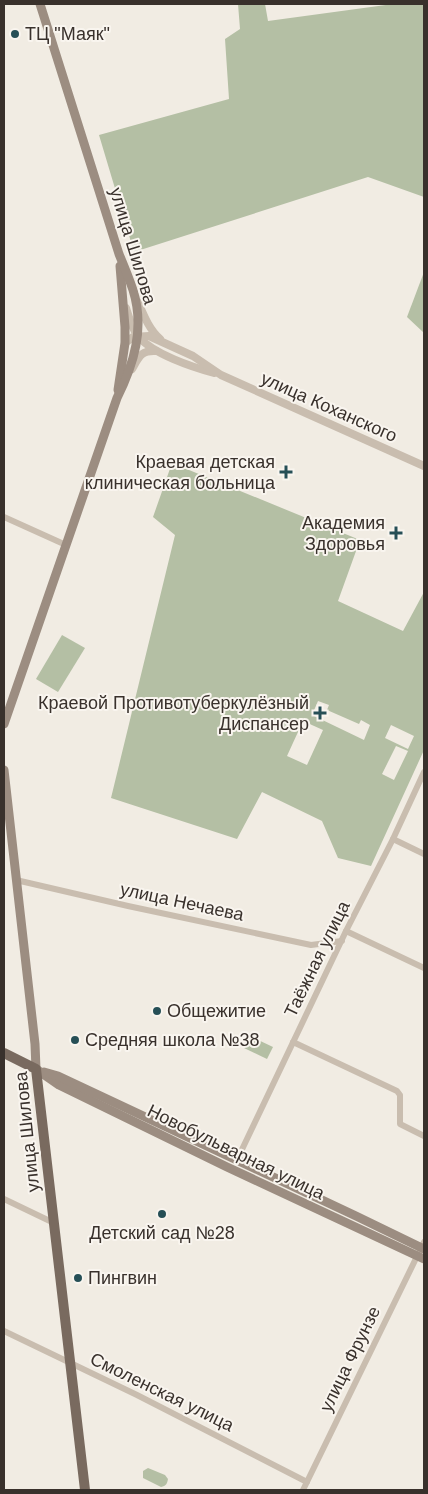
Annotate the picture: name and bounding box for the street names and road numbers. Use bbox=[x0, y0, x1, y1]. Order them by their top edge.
street label: улица Шилова bbox=[106, 185, 161, 308]
street label: улица Коханского bbox=[258, 368, 400, 446]
street label: улица Нечаева bbox=[118, 879, 247, 925]
street label: Таёжная улица bbox=[280, 897, 354, 1020]
street label: улица Шилова bbox=[11, 1070, 43, 1193]
street label: Новобульварная улица bbox=[144, 1100, 329, 1204]
street label: улица Фрунзе bbox=[316, 1303, 384, 1415]
street label: Смоленская улица bbox=[87, 1349, 238, 1436]

